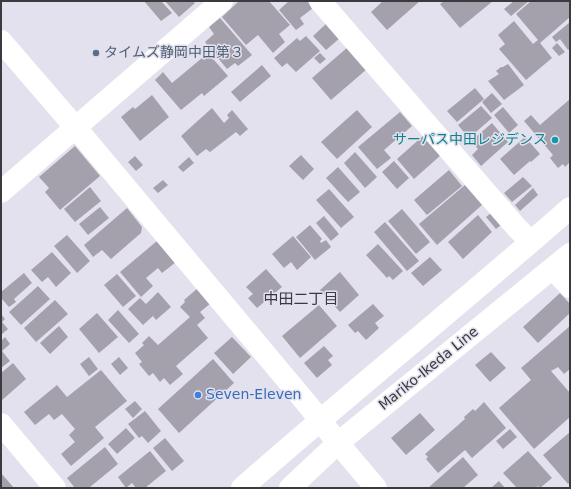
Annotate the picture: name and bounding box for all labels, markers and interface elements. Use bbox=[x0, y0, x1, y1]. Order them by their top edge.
place label: タイムズ静岡中田第３ bbox=[104, 45, 244, 61]
marker: タイムズ静岡中田第３ bbox=[91, 48, 101, 58]
place label: サーパス中田レジデンス bbox=[393, 132, 547, 148]
marker: サーパス中田レジデンス bbox=[550, 135, 560, 145]
district label: 中田二丁目 bbox=[264, 291, 338, 309]
street label: Mariko-Ikeda Line bbox=[376, 324, 482, 414]
place label: Seven-Eleven bbox=[206, 387, 301, 403]
marker: Seven-Eleven bbox=[193, 390, 203, 400]

